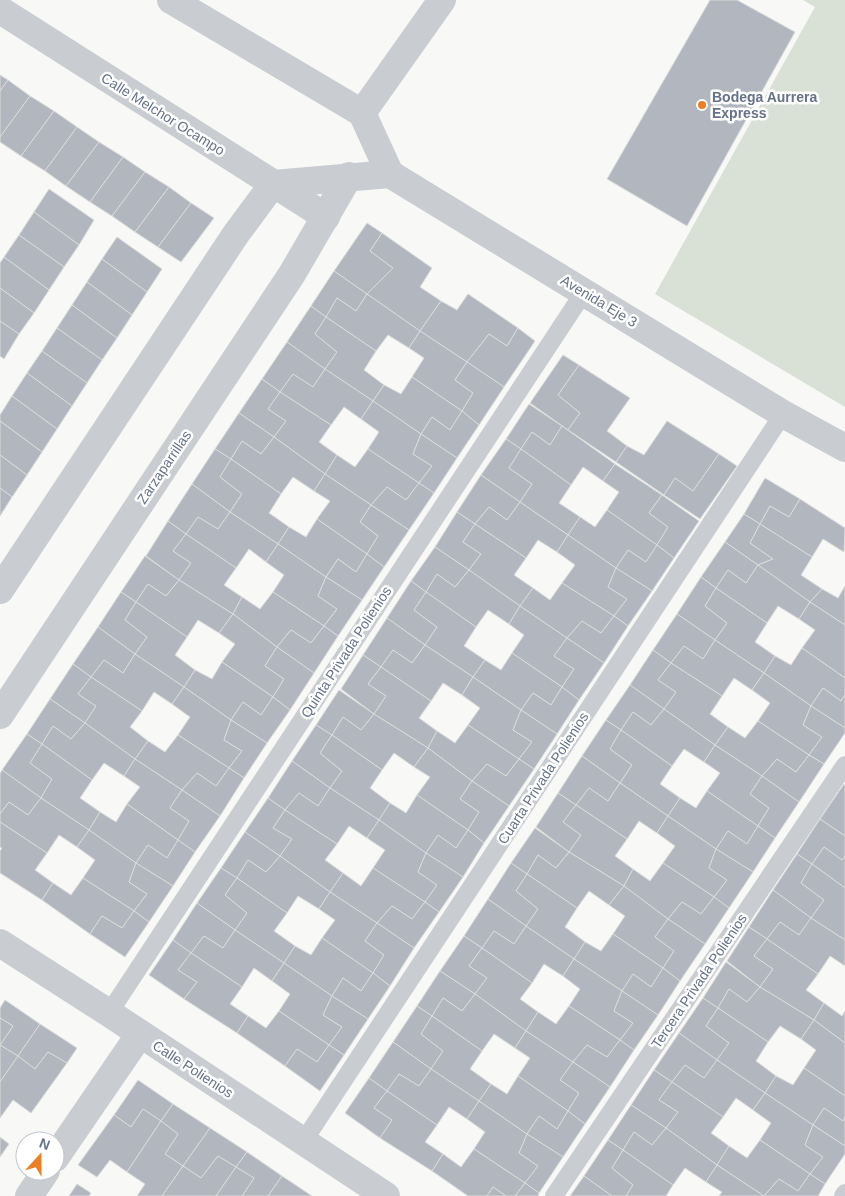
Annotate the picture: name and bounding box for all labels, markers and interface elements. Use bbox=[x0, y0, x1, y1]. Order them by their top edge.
street label: Calle Melchor Ocampo bbox=[98, 69, 228, 159]
place label: Bodega Aurrera Express bbox=[712, 89, 818, 121]
marker: Bodega Aurrera Express bbox=[696, 99, 708, 111]
street label: Avenida Eje 3 bbox=[558, 272, 640, 330]
street label: Zarzaparrillas bbox=[134, 427, 194, 507]
street label: Quinta Privada Polienios bbox=[298, 583, 394, 721]
street label: Cuarta Privada Polienios bbox=[494, 709, 592, 847]
street label: Tercera Privada Polienios bbox=[648, 911, 750, 1051]
street label: Calle Polienios bbox=[150, 1037, 236, 1101]
north arrow bbox=[15, 1131, 65, 1181]
text: N bbox=[37, 1135, 52, 1153]

